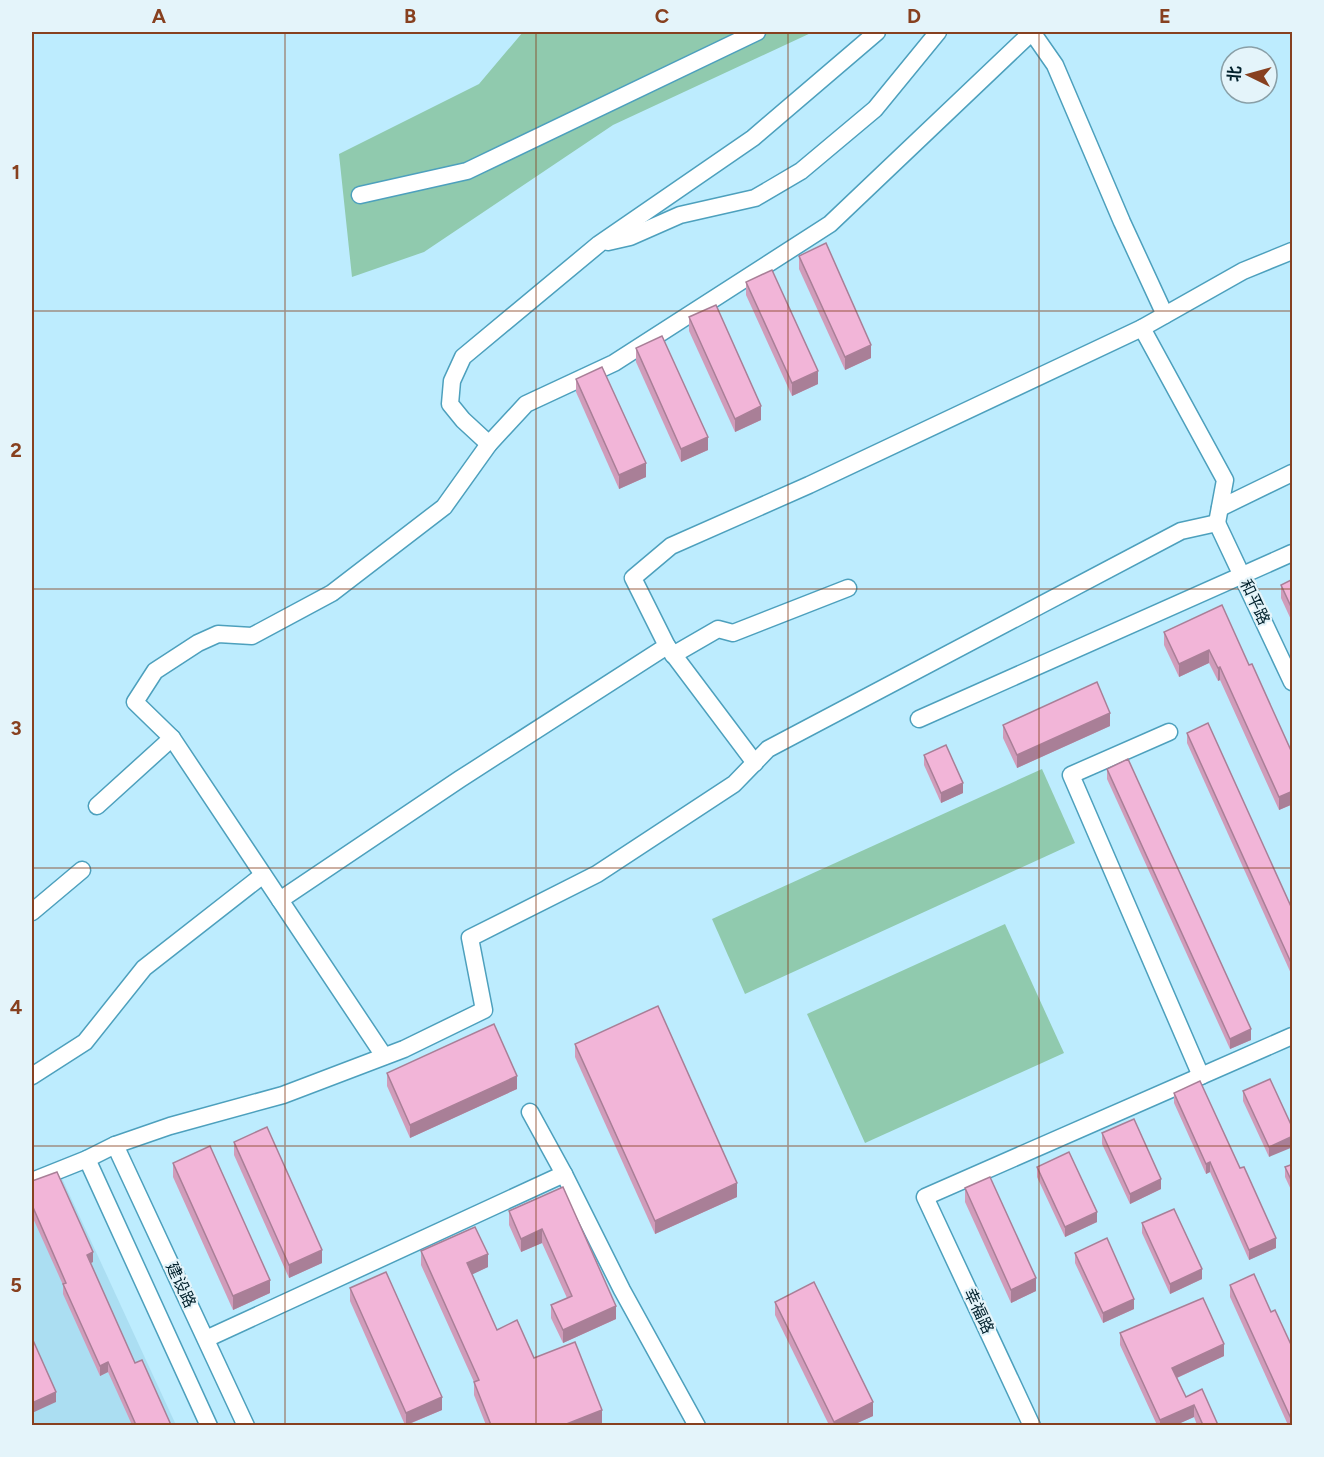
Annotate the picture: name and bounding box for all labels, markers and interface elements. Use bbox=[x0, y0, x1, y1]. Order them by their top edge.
text: A bbox=[152, 4, 167, 28]
text: B bbox=[404, 4, 416, 28]
text: C bbox=[655, 4, 669, 28]
text: D bbox=[907, 4, 921, 28]
text: E bbox=[1159, 4, 1171, 28]
north arrow bbox=[1219, 45, 1279, 105]
text: 北 bbox=[1224, 65, 1245, 83]
text: 1 bbox=[12, 160, 20, 184]
text: 2 bbox=[10, 438, 22, 462]
street label: 和平路 bbox=[1236, 576, 1274, 628]
text: 3 bbox=[10, 716, 22, 740]
text: 4 bbox=[10, 995, 23, 1019]
street label: 建设路 bbox=[162, 1259, 200, 1311]
text: 5 bbox=[10, 1273, 22, 1297]
street label: 幸福路 bbox=[960, 1285, 998, 1337]

